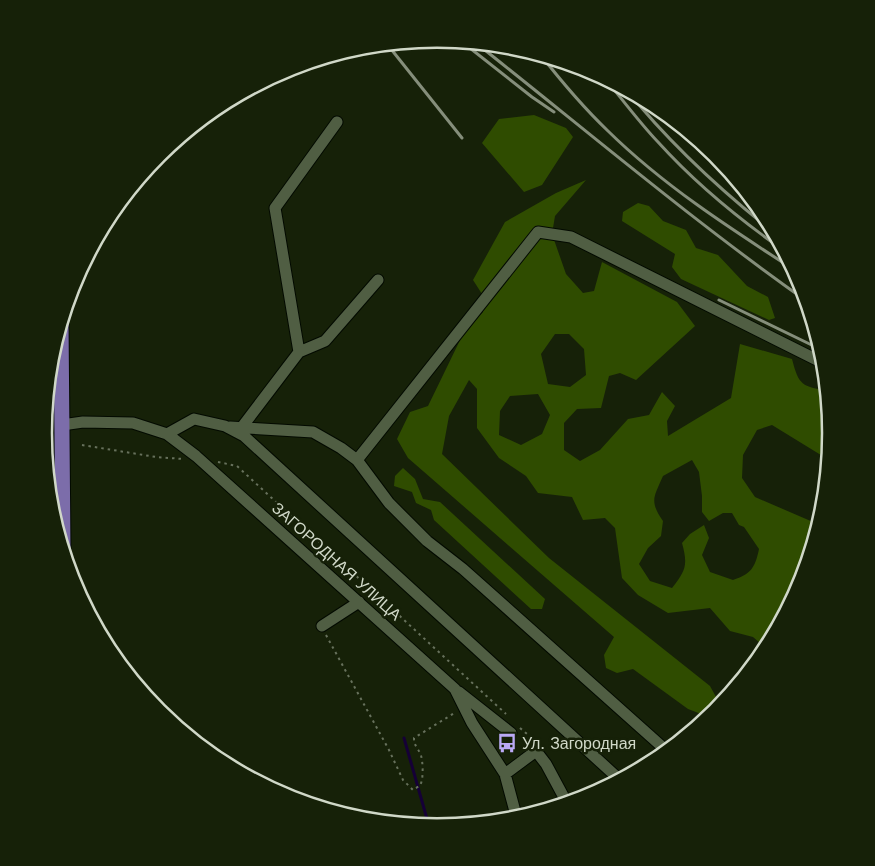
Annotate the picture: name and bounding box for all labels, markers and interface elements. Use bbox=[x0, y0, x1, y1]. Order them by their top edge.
street label: ЗАГОРОДНАЯ УЛИЦА bbox=[268, 498, 405, 625]
bus stop icon: Ул. Загородная bbox=[496, 732, 518, 754]
place label: Ул. Загородная bbox=[522, 734, 636, 753]

